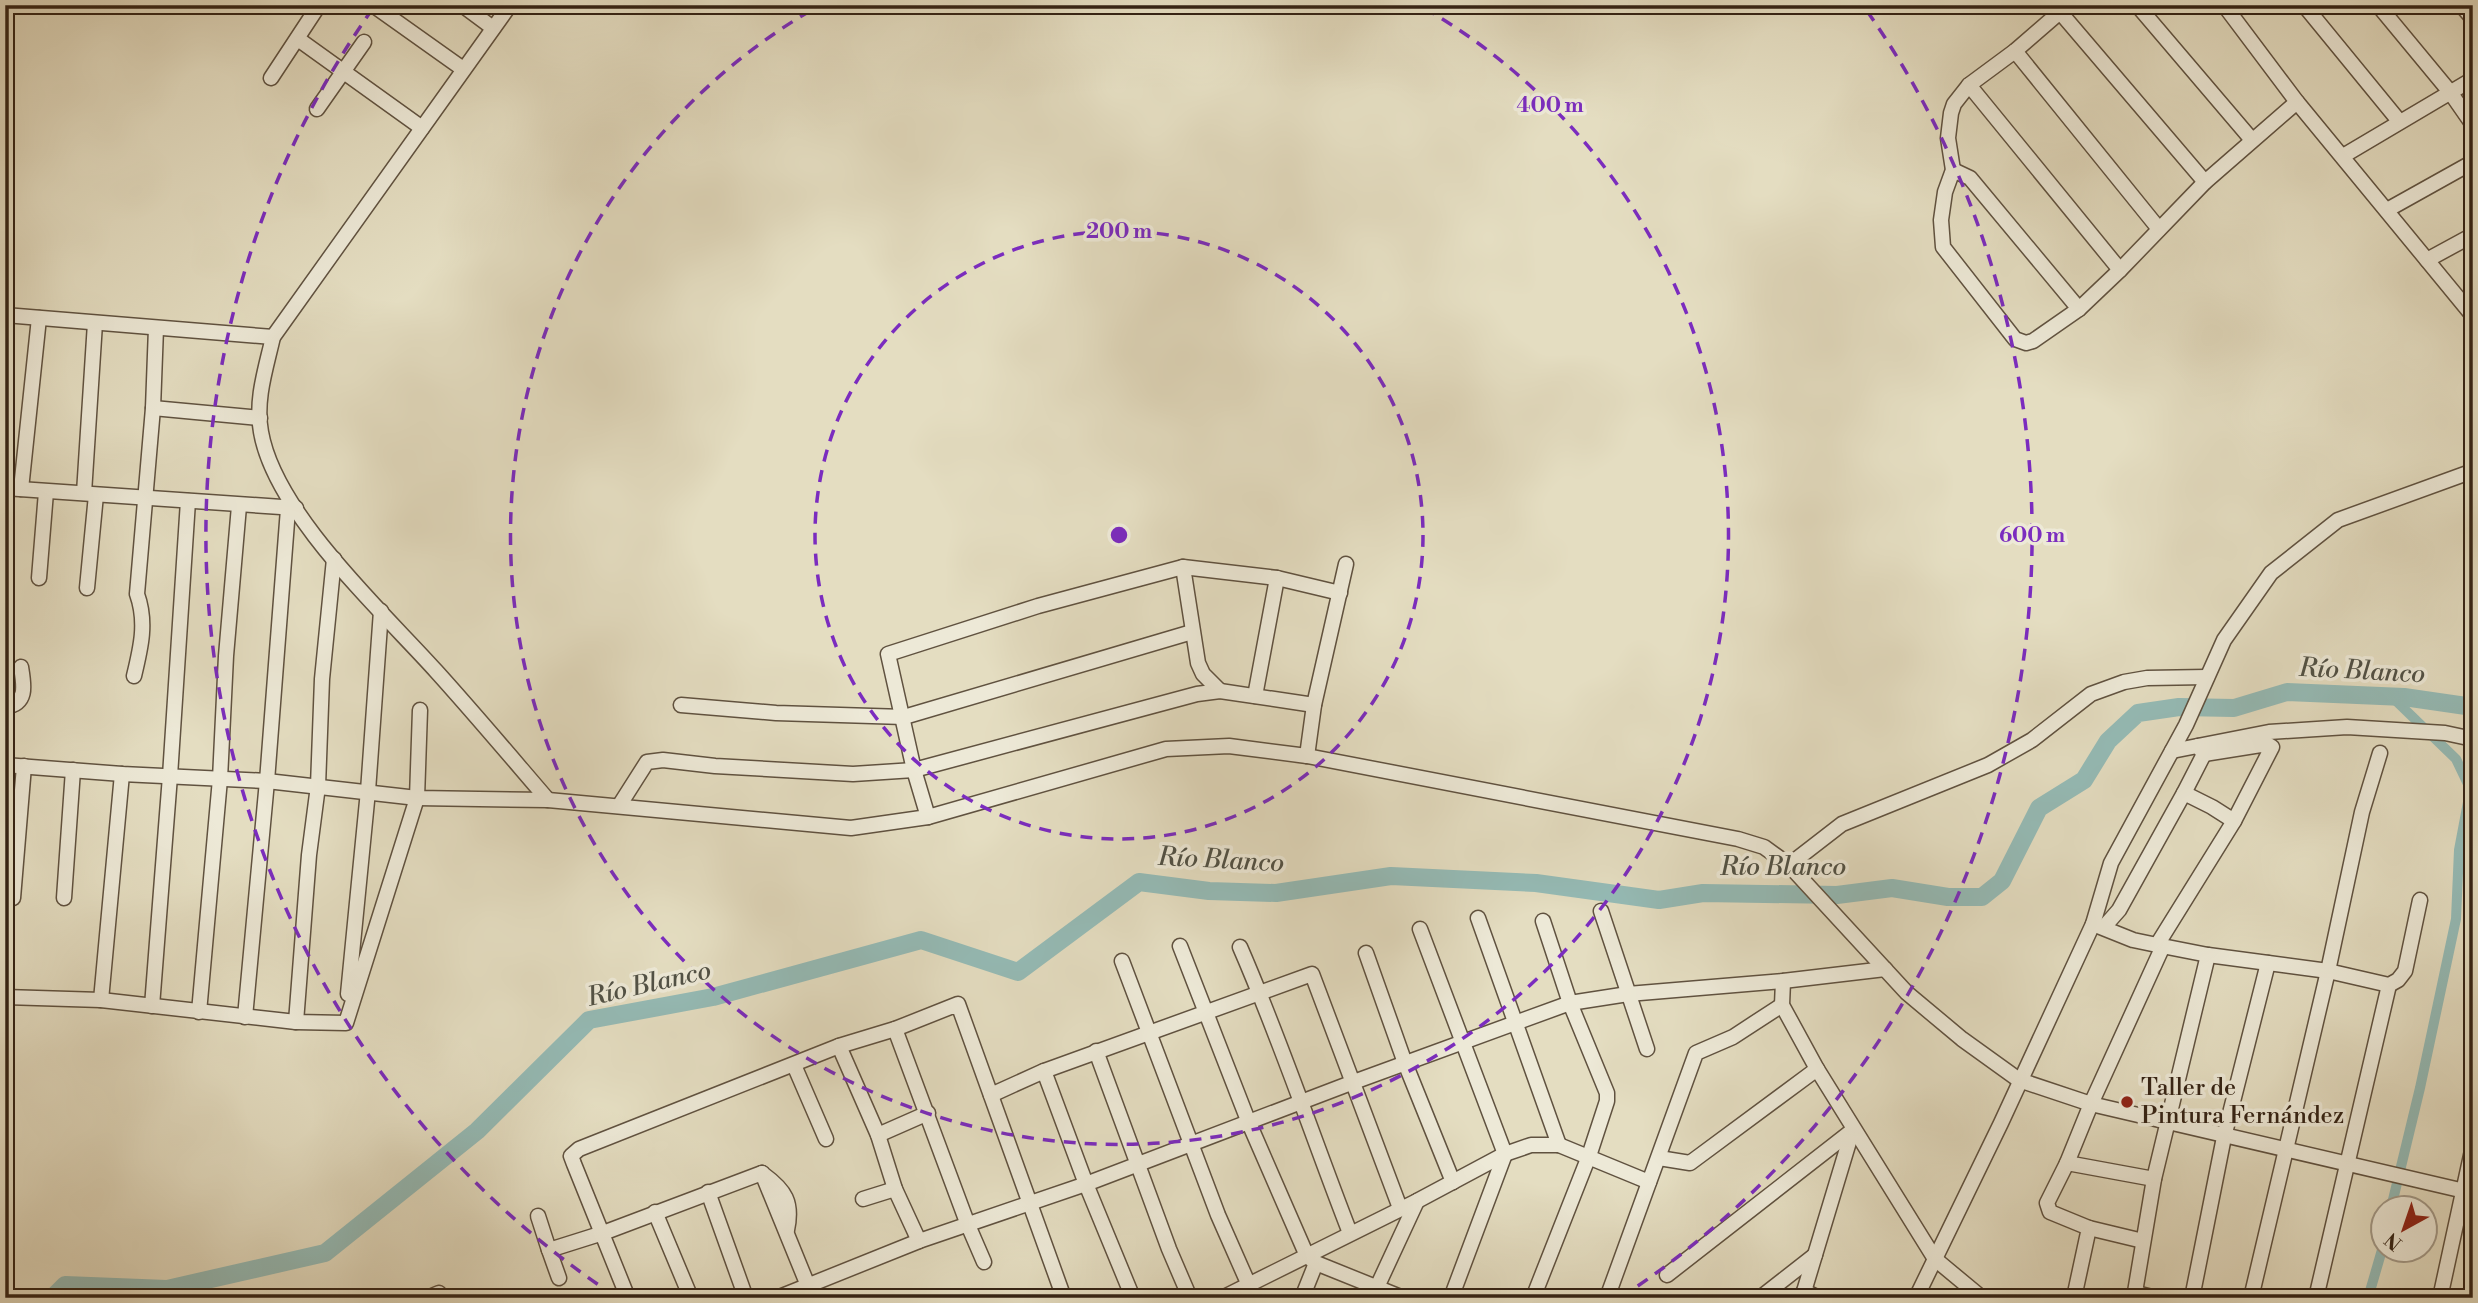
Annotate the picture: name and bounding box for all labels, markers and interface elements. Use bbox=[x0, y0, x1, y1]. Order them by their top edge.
text: 400 m bbox=[1516, 93, 1584, 119]
text: 200 m bbox=[1086, 219, 1152, 245]
centre of rings bbox=[1107, 523, 1131, 547]
text: 600 m bbox=[1999, 523, 2065, 549]
water label: Río Blanco bbox=[2297, 652, 2426, 690]
water label: Río Blanco bbox=[1156, 841, 1285, 879]
water label: Río Blanco bbox=[1719, 851, 1846, 883]
water label: Río Blanco bbox=[583, 954, 714, 1014]
place label: Taller de Pintura Fernández bbox=[2141, 1073, 2344, 1131]
marker: Taller de Pintura Fernández bbox=[2119, 1094, 2135, 1110]
north arrow bbox=[2370, 1194, 2440, 1264]
text: N bbox=[2380, 1227, 2407, 1255]

